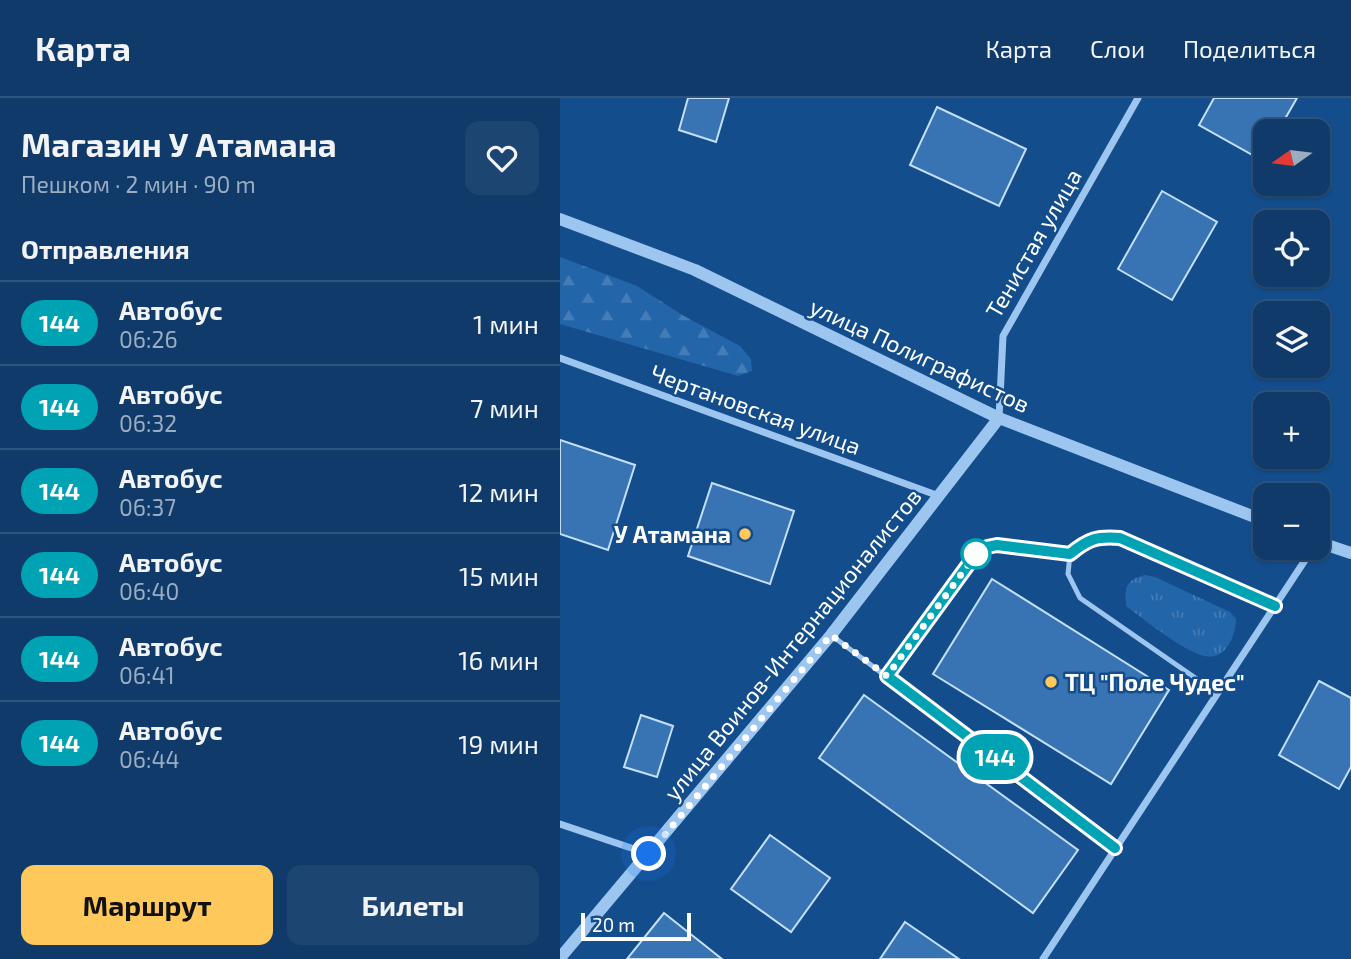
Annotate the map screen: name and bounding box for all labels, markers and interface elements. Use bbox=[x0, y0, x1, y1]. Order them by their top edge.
text: Карта bbox=[35, 28, 131, 68]
text: Карта bbox=[985, 34, 1052, 63]
text: Слои bbox=[1090, 34, 1145, 63]
text: Поделиться bbox=[1183, 34, 1316, 63]
north arrow bbox=[1253, 119, 1330, 196]
map controls bbox=[1253, 119, 1330, 560]
button: heart bbox=[465, 121, 539, 195]
text: Магазин У Атамана bbox=[21, 124, 337, 164]
street label: Тенистая улица bbox=[979, 164, 1088, 323]
text: Пешком · 2 мин · 90 m bbox=[21, 170, 256, 198]
button: locate bbox=[1253, 210, 1330, 287]
text: Отправления bbox=[21, 233, 190, 264]
street label: улица Полиграфистов bbox=[805, 292, 1034, 419]
text: Автобус bbox=[119, 294, 222, 325]
button: layers bbox=[1253, 301, 1330, 378]
text: 144 bbox=[39, 308, 80, 337]
text: 1 мин bbox=[473, 308, 539, 339]
text: 06:26 bbox=[119, 325, 178, 353]
street label: Чертановская улица bbox=[647, 358, 865, 461]
text: Автобус bbox=[119, 378, 222, 409]
text: 144 bbox=[39, 392, 80, 421]
text: 7 мин bbox=[470, 392, 539, 423]
button: + bbox=[1253, 392, 1330, 469]
text: 06:32 bbox=[119, 409, 177, 437]
text: Автобус bbox=[119, 462, 222, 493]
text: 144 bbox=[39, 476, 80, 505]
text: 12 мин bbox=[458, 476, 539, 507]
street label: улица Воинов-Интернационалистов bbox=[657, 482, 927, 806]
button: − bbox=[1253, 483, 1330, 560]
text: 06:37 bbox=[119, 493, 176, 521]
place label: У Атамана bbox=[614, 520, 731, 548]
marker: У Атамана bbox=[737, 526, 753, 542]
unlabelled marker bbox=[961, 539, 991, 569]
text: Автобус bbox=[119, 546, 222, 577]
text: 144 bbox=[39, 560, 80, 589]
text: 15 мин bbox=[459, 560, 539, 591]
text: 06:40 bbox=[119, 577, 179, 605]
text: Автобус bbox=[119, 630, 222, 661]
text: 144 bbox=[39, 644, 80, 673]
text: 16 мин bbox=[458, 644, 539, 675]
text: 06:41 bbox=[119, 661, 175, 689]
place label: ТЦ "Поле Чудес" bbox=[1065, 668, 1244, 696]
marker: ТЦ "Поле Чудес" bbox=[1043, 674, 1059, 690]
text: Автобус bbox=[119, 714, 222, 745]
text: 144 bbox=[39, 728, 80, 757]
text: 19 мин bbox=[458, 728, 539, 759]
line badge: 144 bbox=[955, 734, 1035, 780]
text: 144 bbox=[975, 742, 1015, 771]
text: 06:44 bbox=[119, 745, 180, 773]
your location bbox=[631, 836, 666, 871]
button: Маршрут bbox=[21, 865, 273, 945]
button: Билеты bbox=[287, 865, 539, 945]
scale bar bbox=[581, 910, 691, 942]
text: 20 m bbox=[592, 913, 635, 936]

